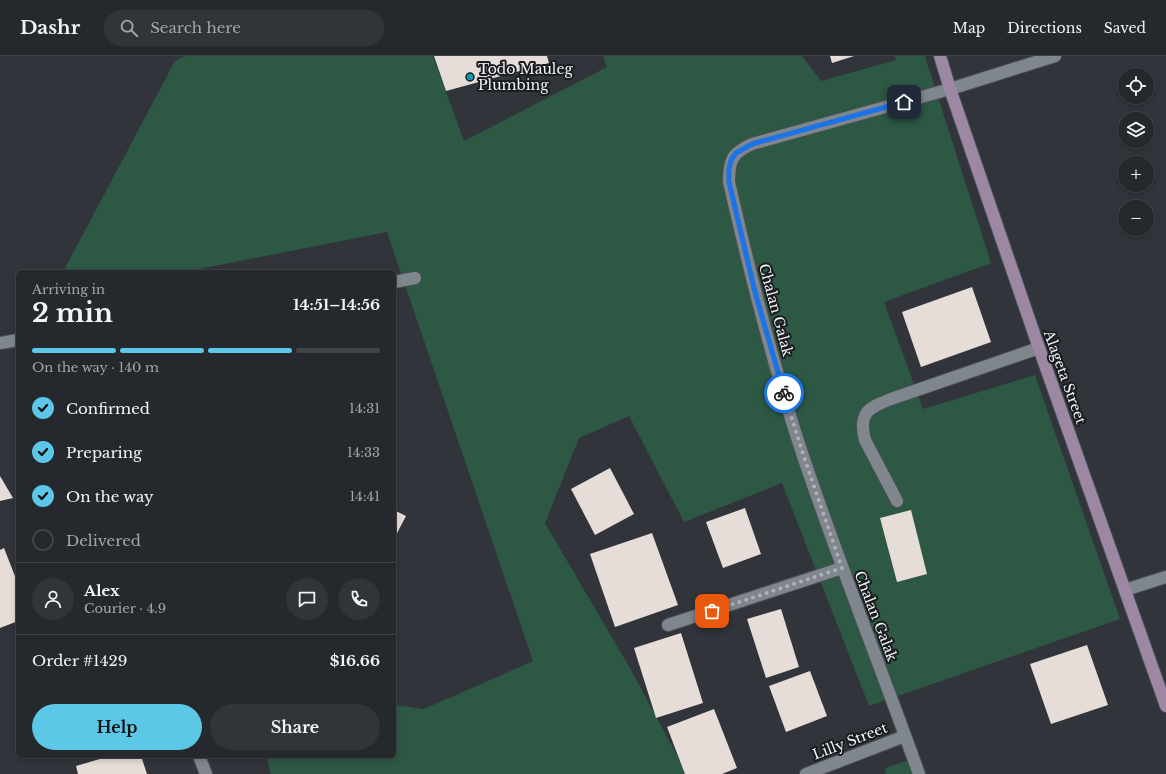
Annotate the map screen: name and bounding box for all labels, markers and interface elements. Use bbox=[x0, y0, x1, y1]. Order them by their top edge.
search box bbox=[104, 10, 384, 46]
text: Dashr bbox=[20, 16, 80, 39]
icon: search bbox=[118, 17, 140, 39]
text: Search here bbox=[150, 18, 241, 37]
text: Map bbox=[953, 19, 985, 37]
text: Directions bbox=[1007, 19, 1082, 37]
text: Saved bbox=[1104, 19, 1146, 37]
place label: Todo Mauleg Plumbing bbox=[478, 60, 573, 94]
map controls bbox=[1118, 68, 1154, 236]
button: locate bbox=[1118, 68, 1154, 104]
marker: Todo Mauleg Plumbing bbox=[465, 72, 475, 82]
pin bbox=[887, 85, 921, 119]
icon: home bbox=[893, 91, 915, 113]
button: layers bbox=[1118, 112, 1154, 148]
button: + bbox=[1118, 156, 1154, 192]
button: − bbox=[1118, 200, 1154, 236]
street label: Chalan Galak bbox=[755, 262, 797, 359]
text: Arriving in bbox=[32, 281, 105, 298]
text: 14:51–14:56 bbox=[293, 295, 380, 314]
text: 2 min bbox=[32, 297, 113, 329]
street label: Alageta Street bbox=[1039, 327, 1091, 427]
text: On the way · 140 m bbox=[32, 359, 159, 376]
courier bbox=[764, 373, 804, 413]
icon: bike bbox=[773, 382, 795, 404]
icon: check bbox=[32, 397, 54, 419]
text: Confirmed bbox=[66, 399, 150, 418]
text: 14:31 bbox=[349, 400, 380, 417]
icon: check bbox=[32, 441, 54, 463]
text: Preparing bbox=[66, 443, 142, 462]
text: 14:33 bbox=[347, 444, 380, 461]
icon: check bbox=[32, 485, 54, 507]
text: On the way bbox=[66, 487, 154, 506]
text: 14:41 bbox=[349, 488, 380, 505]
text: Delivered bbox=[66, 531, 141, 550]
street label: Chalan Galak bbox=[850, 568, 902, 664]
button: person bbox=[32, 578, 74, 620]
button: chat bbox=[286, 578, 328, 620]
button: phone bbox=[338, 578, 380, 620]
text: Alex bbox=[84, 581, 120, 600]
pin bbox=[695, 594, 729, 628]
text: Courier · 4.9 bbox=[84, 600, 166, 617]
icon: bag bbox=[701, 600, 723, 622]
text: Order #1429 bbox=[32, 651, 127, 670]
text: $16.66 bbox=[330, 651, 380, 670]
button: Help bbox=[32, 704, 202, 750]
button: Share bbox=[210, 704, 380, 750]
street label: Lilly Street bbox=[810, 718, 891, 763]

